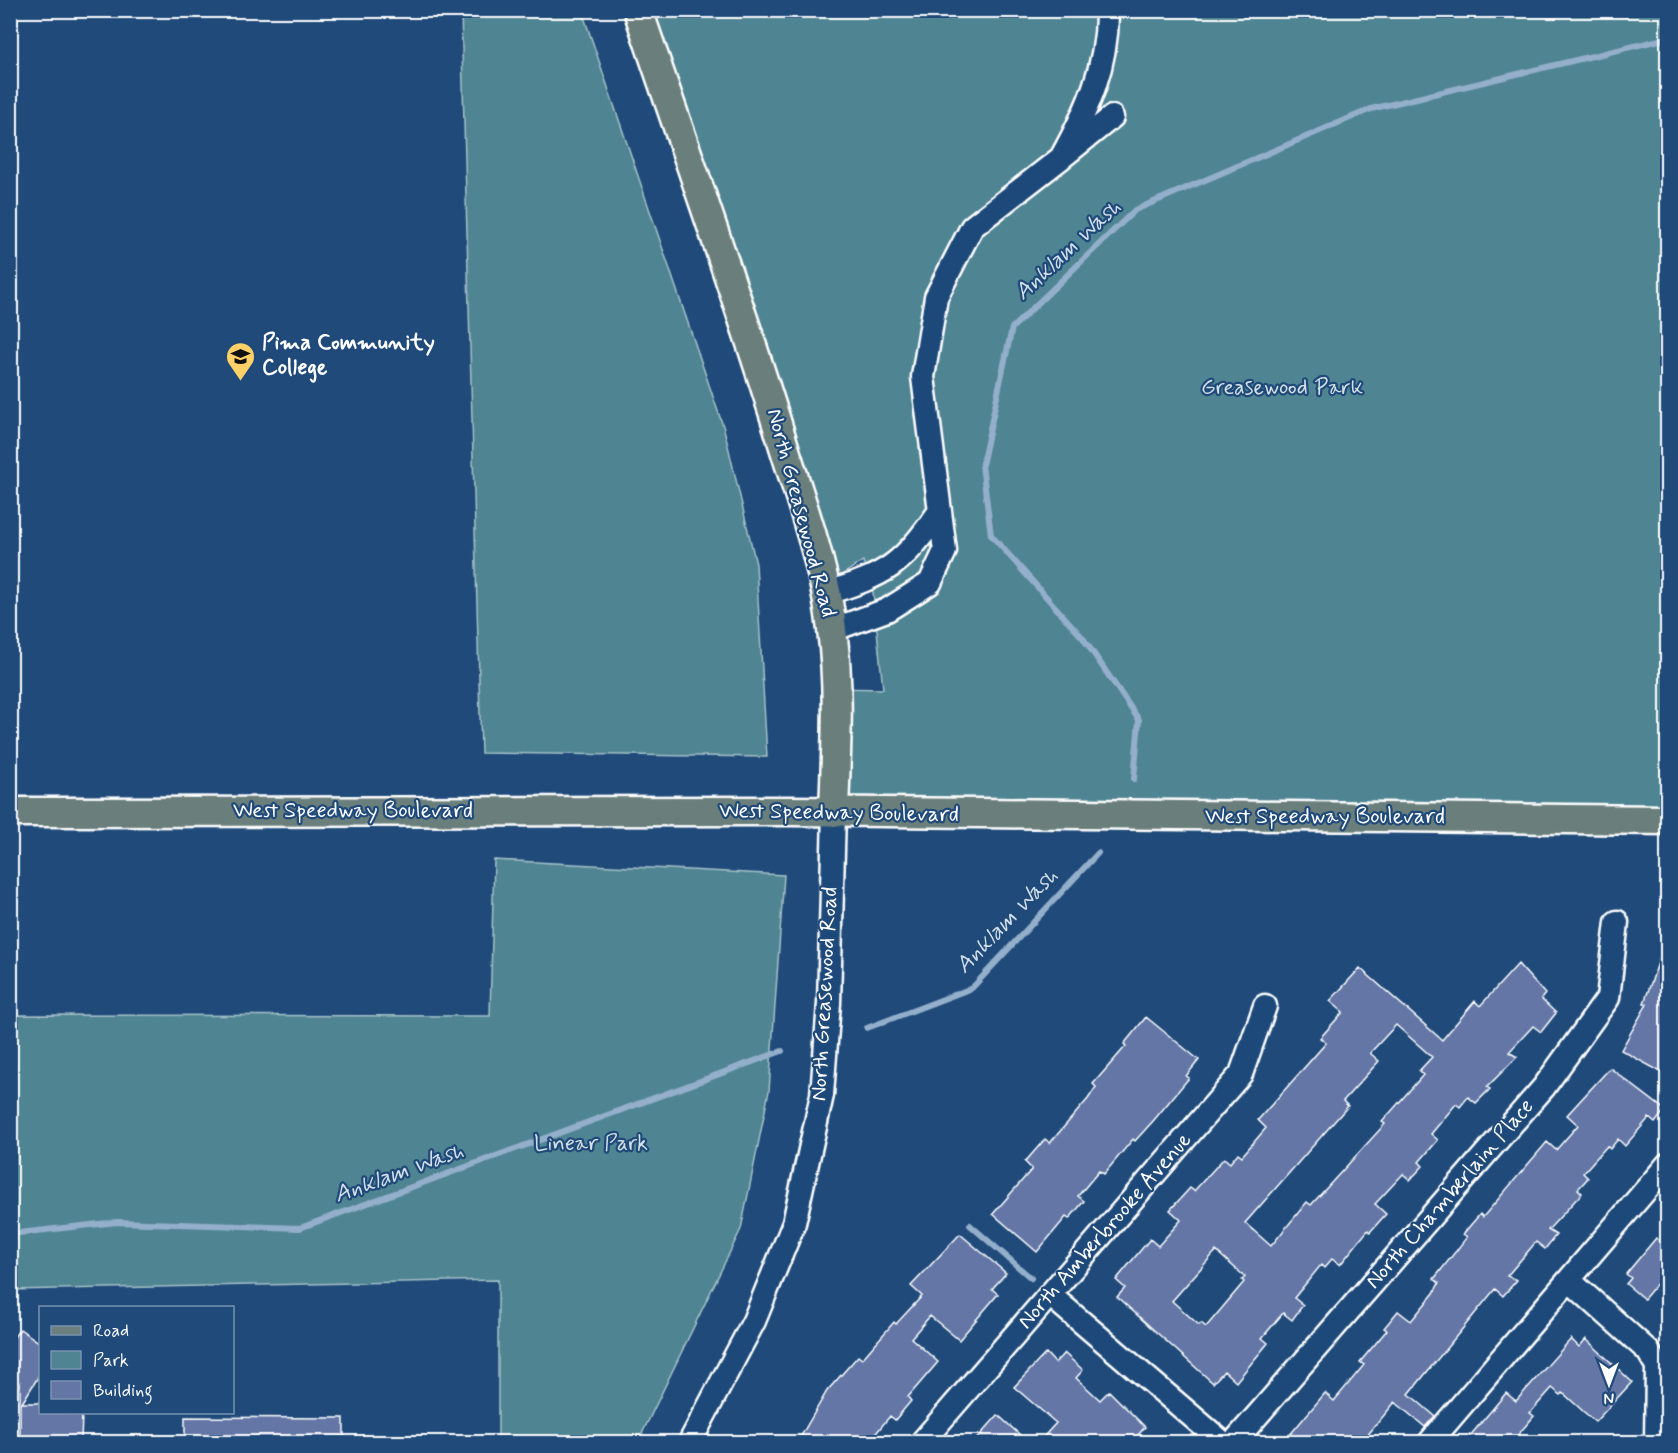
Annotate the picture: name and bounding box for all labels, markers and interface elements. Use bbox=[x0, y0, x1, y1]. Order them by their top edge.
water label: Anklam Wash bbox=[1008, 192, 1128, 308]
place label: Pima Community College bbox=[262, 329, 435, 383]
school or university icon: Pima Community College bbox=[225, 340, 257, 382]
park label: Greasewood Park bbox=[1201, 374, 1363, 402]
street label: North Greasewood Road bbox=[760, 406, 842, 620]
street label: West Speedway Boulevard bbox=[233, 797, 473, 825]
street label: West Speedway Boulevard bbox=[719, 797, 959, 829]
street label: West Speedway Boulevard bbox=[1205, 803, 1445, 831]
water label: Anklam Wash bbox=[949, 861, 1065, 981]
street label: North Greasewood Road bbox=[805, 886, 845, 1102]
street label: North Chamberlain Place bbox=[1360, 1093, 1540, 1295]
street label: North Amberbrooke Avenue bbox=[1012, 1127, 1198, 1335]
park label: Linear Park bbox=[534, 1130, 648, 1158]
water label: Anklam Wash bbox=[330, 1135, 468, 1211]
legend bbox=[39, 1306, 234, 1414]
text: Road bbox=[93, 1319, 129, 1343]
text: Park bbox=[93, 1349, 129, 1373]
north arrow bbox=[1579, 1354, 1639, 1414]
text: Building bbox=[93, 1379, 153, 1405]
text: N bbox=[1604, 1387, 1614, 1408]

